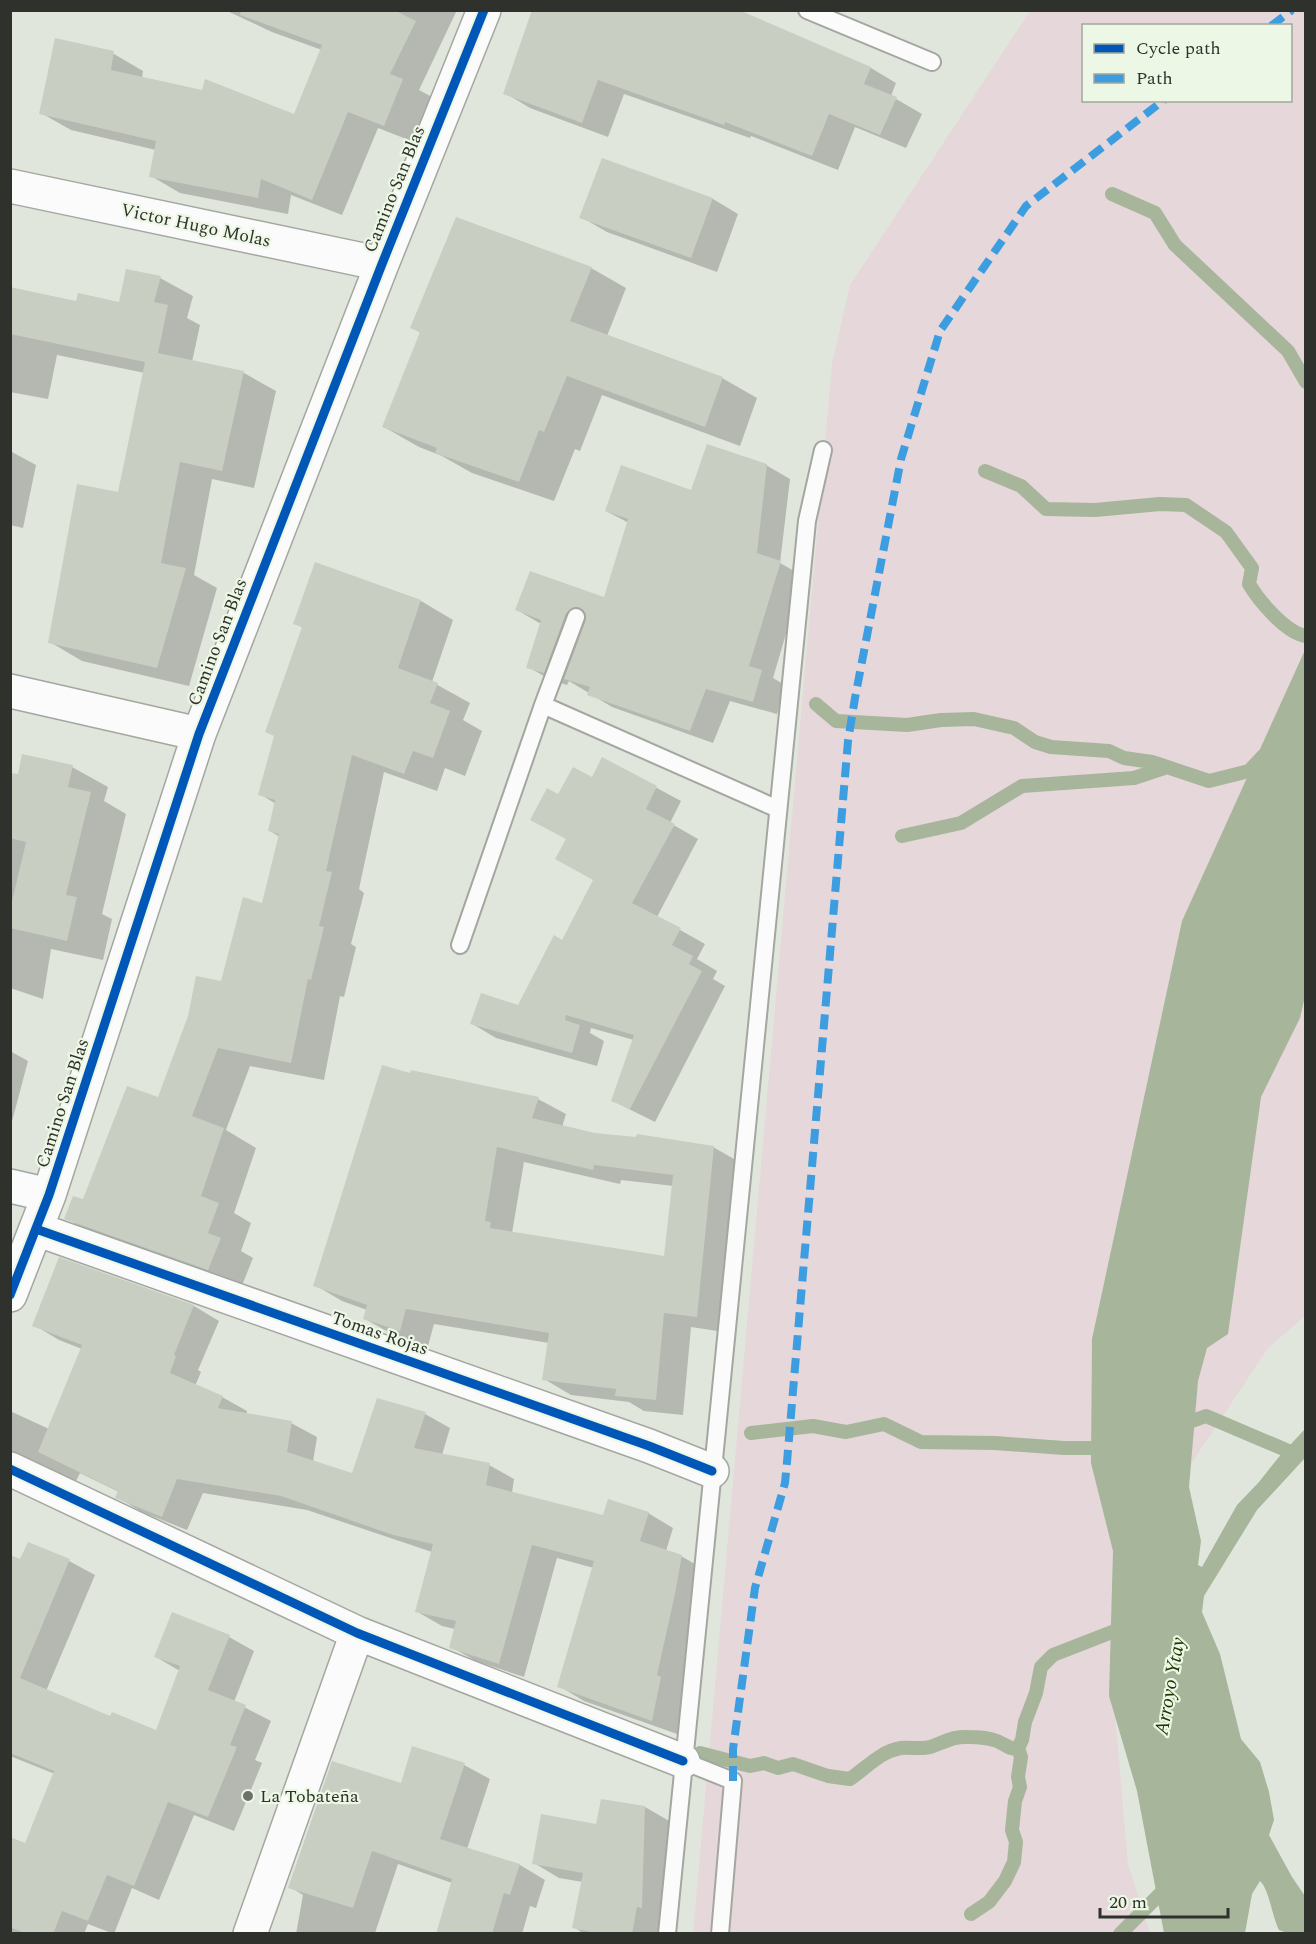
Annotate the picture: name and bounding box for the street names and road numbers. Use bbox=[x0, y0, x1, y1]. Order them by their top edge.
street label: Camino San Blas bbox=[357, 122, 432, 257]
street label: Victor Hugo Molas bbox=[118, 196, 273, 255]
street label: Camino San Blas bbox=[181, 574, 254, 710]
street label: Camino San Blas bbox=[29, 1035, 96, 1171]
street label: Tomas Rojas bbox=[328, 1304, 432, 1363]

